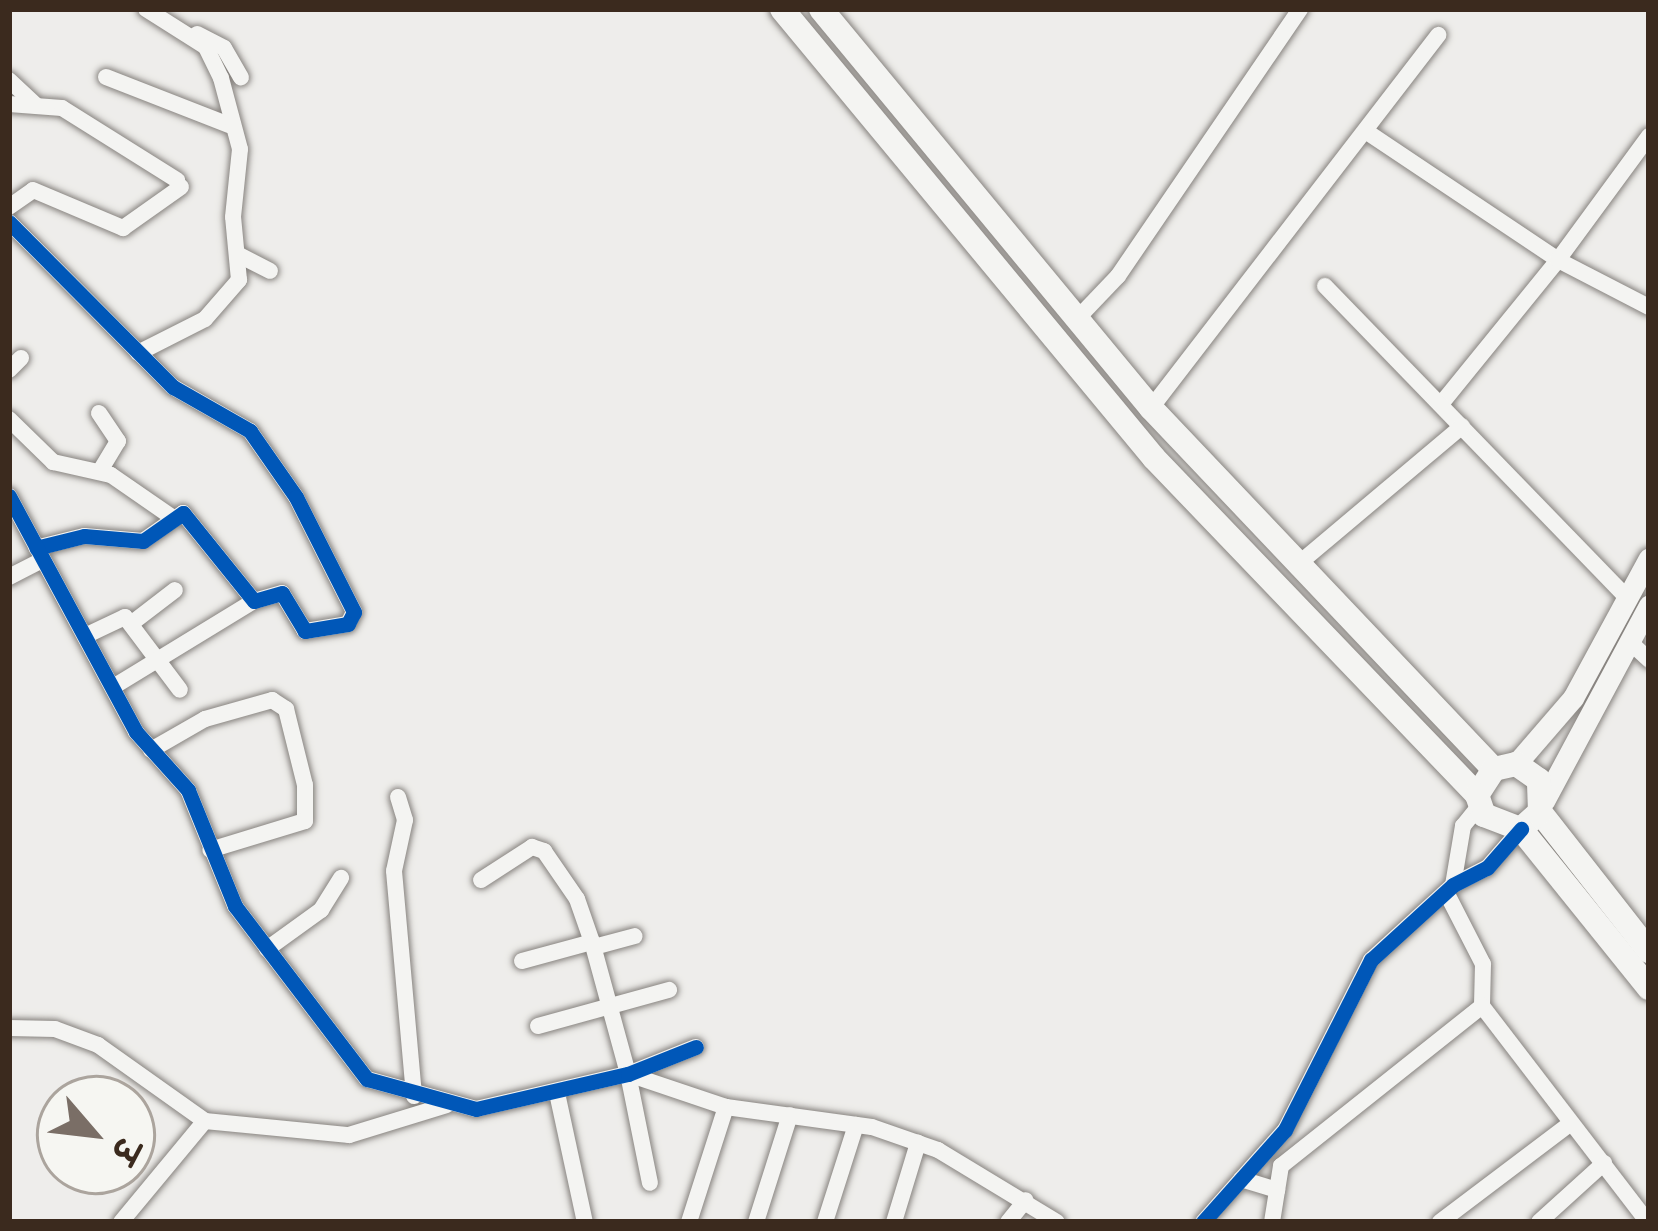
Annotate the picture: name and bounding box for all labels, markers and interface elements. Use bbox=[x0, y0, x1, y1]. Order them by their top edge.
north arrow bbox=[36, 1075, 156, 1195]
text: उ bbox=[94, 1127, 156, 1174]

